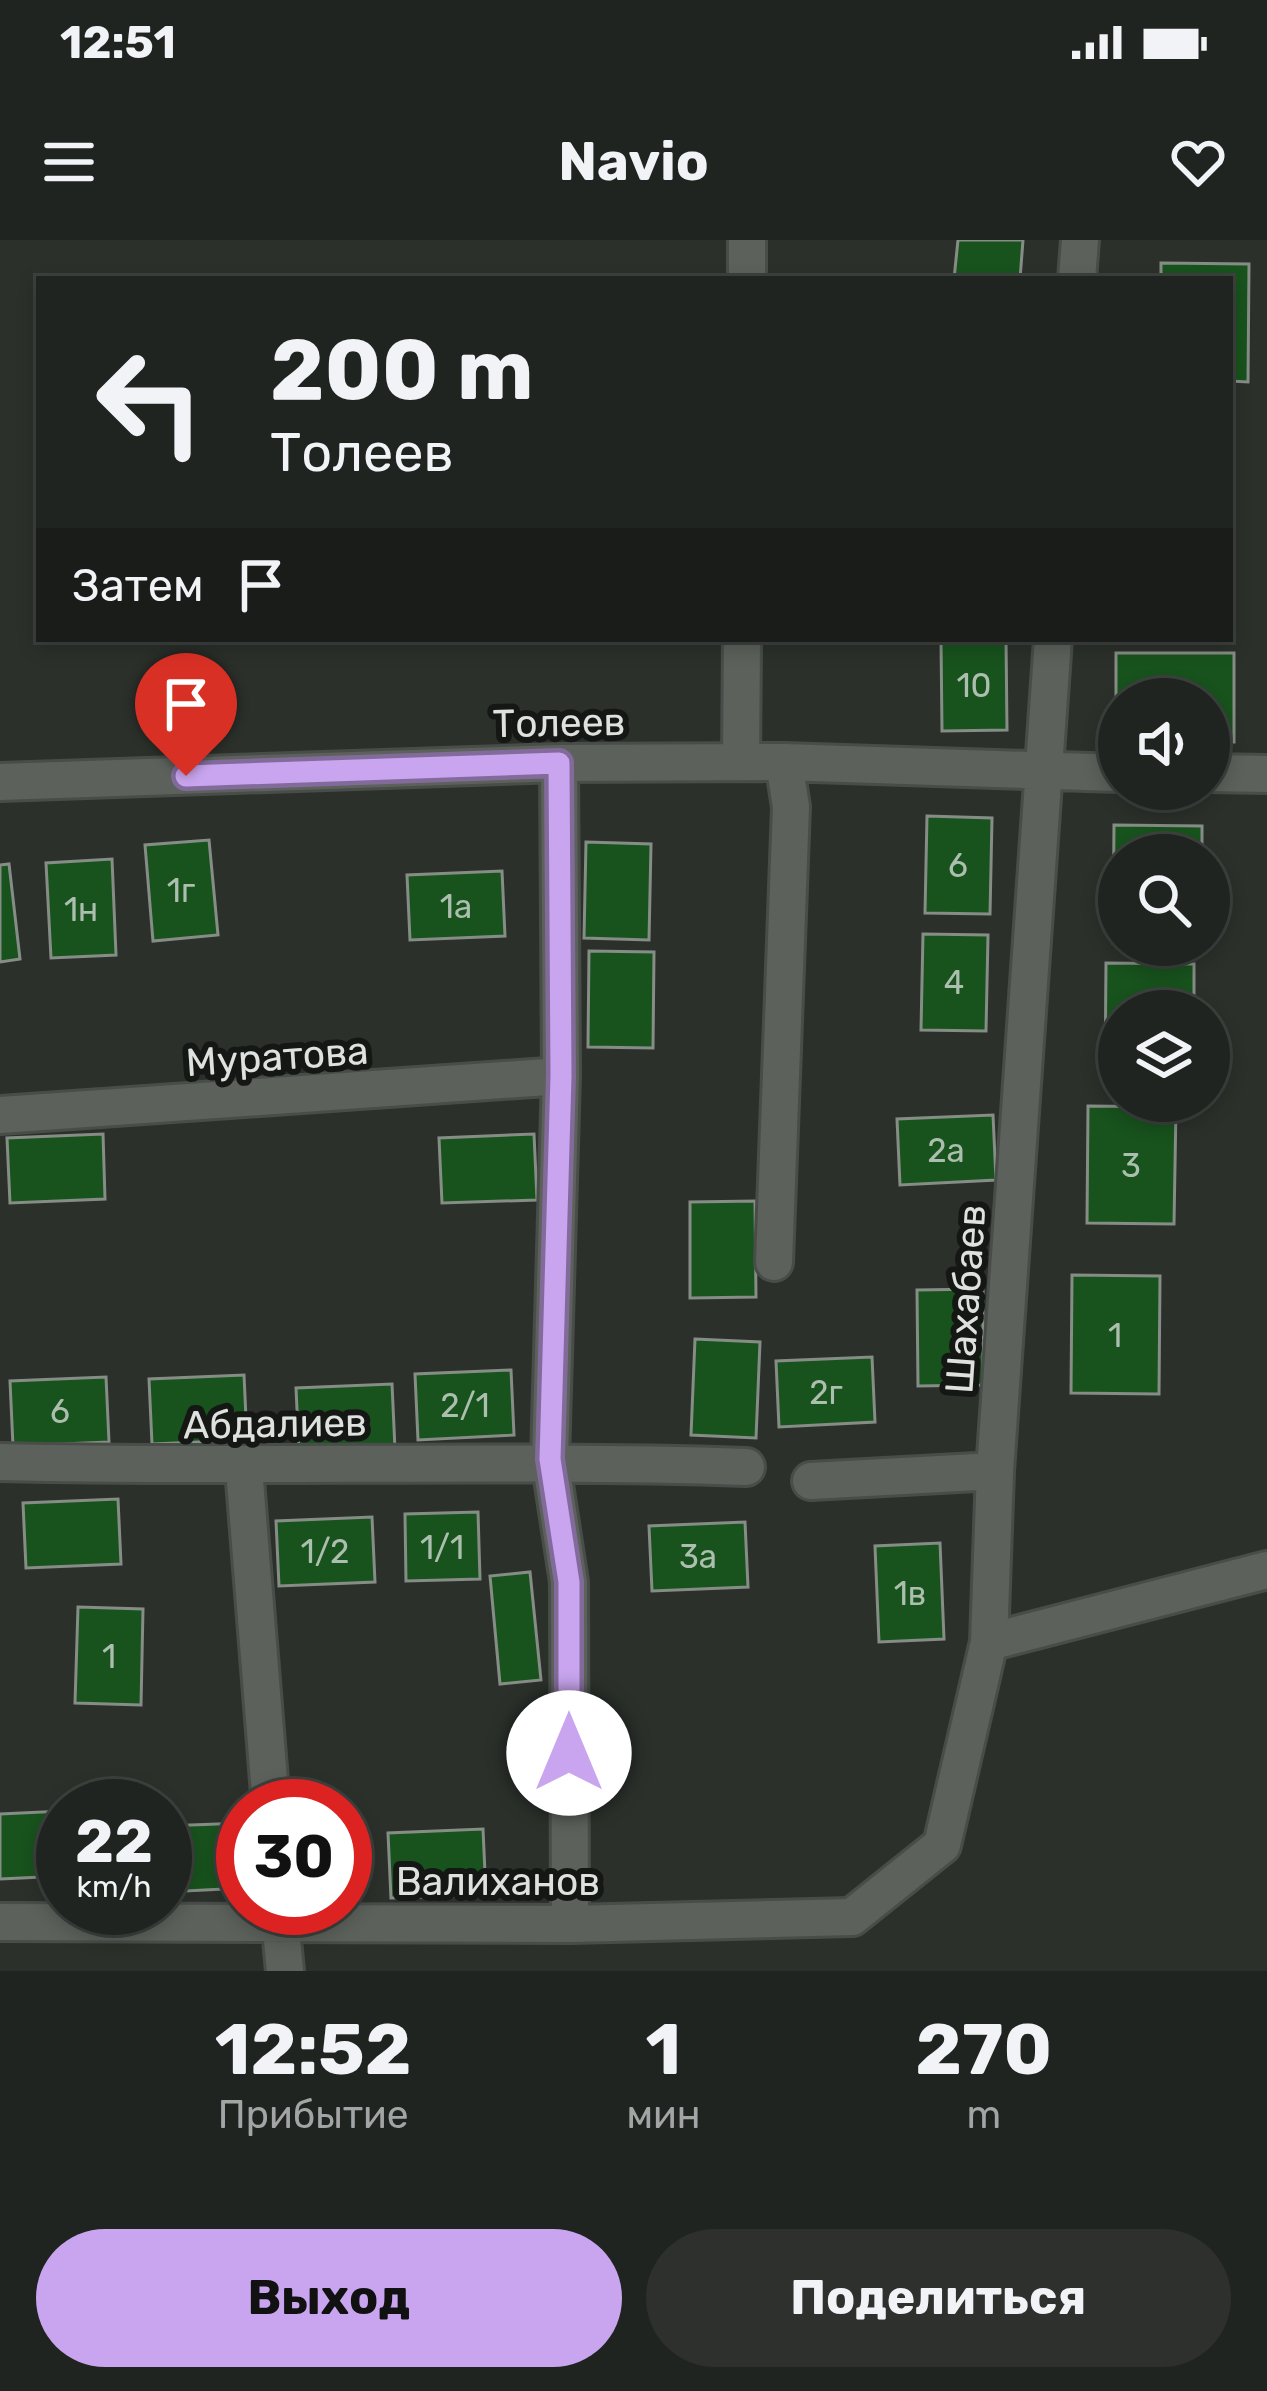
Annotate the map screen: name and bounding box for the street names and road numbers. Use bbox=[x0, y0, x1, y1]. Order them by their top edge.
street label: Толеев bbox=[492, 699, 626, 747]
street label: Муратова bbox=[184, 1028, 370, 1086]
street label: Шахабаев bbox=[936, 1203, 996, 1395]
street label: Абдалиев bbox=[183, 1399, 367, 1449]
street label: Валиханов bbox=[396, 1859, 600, 1905]

